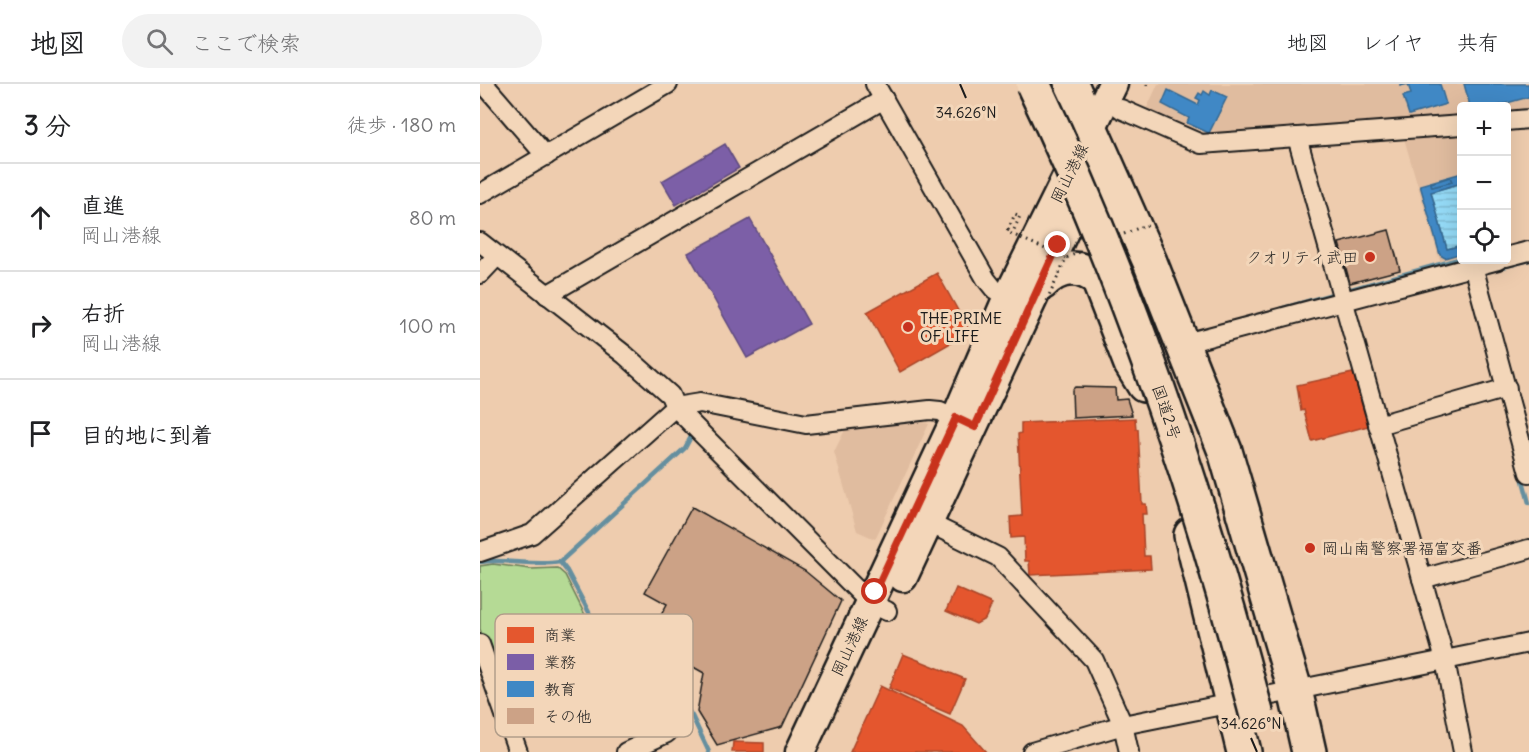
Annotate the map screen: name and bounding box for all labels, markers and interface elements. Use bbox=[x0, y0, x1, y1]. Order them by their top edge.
search box bbox=[122, 14, 542, 68]
text: 地図 bbox=[30, 25, 86, 61]
icon: search bbox=[143, 25, 176, 58]
text: ここで検索 bbox=[191, 29, 301, 57]
text: 地図 bbox=[1287, 29, 1329, 56]
text: レイヤ bbox=[1362, 29, 1424, 56]
text: 共有 bbox=[1457, 29, 1499, 56]
map controls bbox=[1457, 102, 1511, 264]
button: + bbox=[1457, 102, 1511, 156]
text: 34.626°N bbox=[935, 103, 997, 122]
text: 3 分 bbox=[24, 109, 71, 142]
text: 徒歩 · 180 m bbox=[347, 112, 456, 137]
street label: 岡山港線 bbox=[1046, 140, 1092, 206]
button: − bbox=[1457, 156, 1511, 210]
text: 直進 bbox=[81, 191, 125, 219]
icon: ahead bbox=[24, 201, 57, 234]
text: 80 m bbox=[409, 205, 456, 230]
button: locate bbox=[1457, 210, 1511, 264]
text: 岡山港線 bbox=[81, 222, 161, 247]
route end bbox=[1044, 231, 1070, 257]
place label: クオリティ武田 bbox=[1246, 247, 1358, 267]
marker: クオリティ武田 bbox=[1363, 250, 1377, 264]
text: 右折 bbox=[81, 299, 125, 327]
place label: THE PRIME OF LIFE bbox=[920, 308, 1002, 346]
icon: right bbox=[24, 309, 57, 342]
text: 100 m bbox=[399, 313, 456, 338]
marker: THE PRIME OF LIFE bbox=[901, 320, 915, 334]
text: 岡山港線 bbox=[81, 330, 161, 355]
street label: 国道2号 bbox=[1148, 382, 1186, 442]
icon: arrive bbox=[24, 417, 57, 450]
text: 目的地に到着 bbox=[81, 421, 213, 449]
place label: 岡山南警察署福富交番 bbox=[1322, 538, 1482, 558]
marker: 岡山南警察署福富交番 bbox=[1303, 541, 1317, 555]
route start bbox=[861, 578, 887, 604]
street label: 岡山港線 bbox=[826, 613, 872, 679]
legend bbox=[495, 614, 693, 737]
text: 商業 bbox=[544, 625, 576, 645]
text: 業務 bbox=[544, 652, 576, 672]
text: 教育 bbox=[544, 679, 576, 699]
text: その他 bbox=[544, 706, 592, 726]
text: 34.626°N bbox=[1220, 714, 1282, 733]

